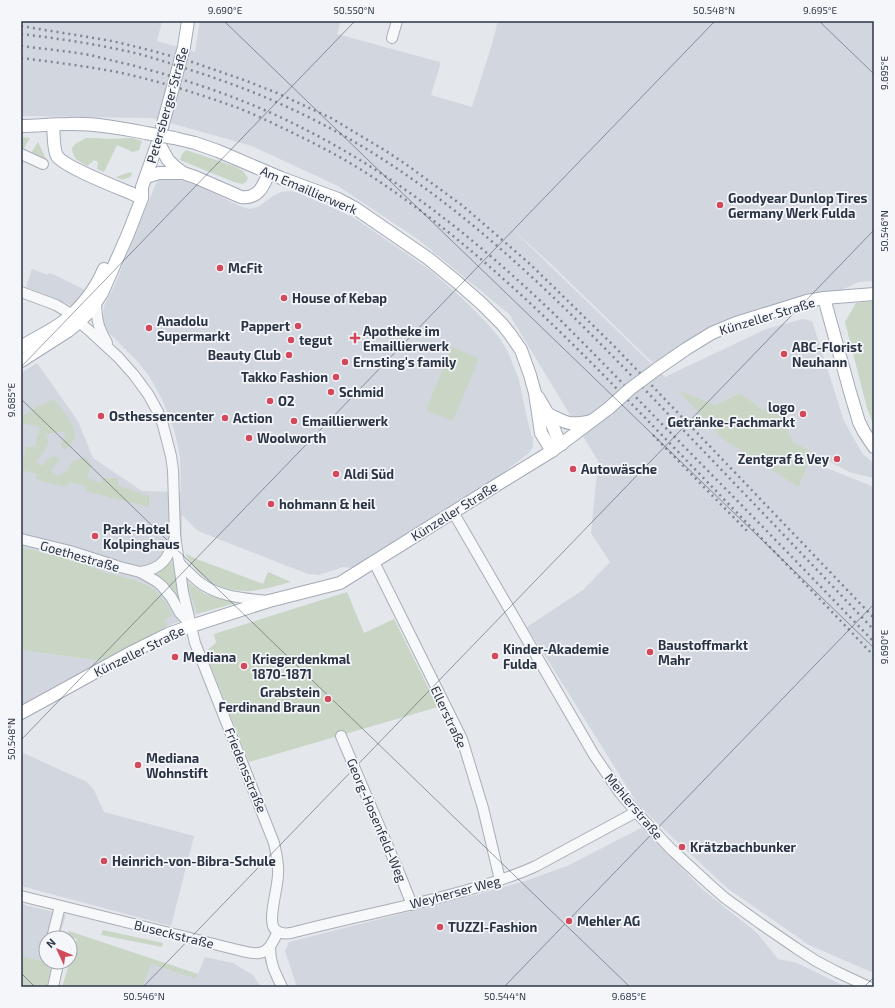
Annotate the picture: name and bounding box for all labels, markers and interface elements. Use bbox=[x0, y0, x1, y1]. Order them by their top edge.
text: 9.690°E bbox=[208, 4, 243, 16]
text: 50.550°N bbox=[333, 4, 375, 16]
text: 50.548°N bbox=[693, 4, 735, 16]
text: 9.695°E bbox=[803, 4, 837, 16]
street label: Petersberger Straße bbox=[143, 45, 191, 165]
text: 9.695°E bbox=[878, 56, 890, 90]
street label: Am Emaillierwerk bbox=[258, 162, 360, 218]
place label: Goodyear Dunlop Tires Germany Werk Fulda bbox=[728, 190, 867, 221]
marker: Goodyear Dunlop Tires Germany Werk Fulda bbox=[715, 200, 725, 210]
text: 50.546°N bbox=[878, 210, 890, 252]
place label: McFit bbox=[228, 260, 263, 276]
marker: McFit bbox=[215, 263, 225, 273]
place label: House of Kebap bbox=[292, 290, 387, 306]
marker: House of Kebap bbox=[279, 293, 289, 303]
street label: Künzeller Straße bbox=[717, 294, 817, 338]
place label: Anadolu Supermarkt bbox=[157, 313, 231, 344]
place label: Pappert bbox=[241, 318, 291, 334]
marker: Pappert bbox=[293, 321, 303, 331]
marker: Anadolu Supermarkt bbox=[144, 323, 154, 333]
place label: Apotheke im Emaillierwerk bbox=[363, 323, 450, 354]
place label: tegut bbox=[299, 332, 333, 348]
marker: Apotheke im Emaillierwerk bbox=[350, 333, 360, 343]
marker: tegut bbox=[286, 335, 296, 345]
place label: ABC-Florist Neuhann bbox=[792, 339, 863, 370]
place label: Beauty Club bbox=[208, 347, 281, 363]
marker: ABC-Florist Neuhann bbox=[779, 349, 789, 359]
marker: Beauty Club bbox=[284, 350, 294, 360]
place label: Ernsting's family bbox=[353, 354, 457, 370]
marker: Ernsting's family bbox=[340, 357, 350, 367]
place label: Takko Fashion bbox=[241, 369, 328, 385]
marker: Takko Fashion bbox=[331, 372, 341, 382]
text: 9.685°E bbox=[5, 382, 17, 417]
place label: Schmid bbox=[339, 384, 384, 400]
marker: Schmid bbox=[326, 387, 336, 397]
place label: O2 bbox=[278, 393, 295, 409]
marker: O2 bbox=[265, 396, 275, 406]
place label: logo Getränke-Fachmarkt bbox=[668, 399, 796, 430]
place label: Osthessencenter bbox=[109, 408, 215, 424]
marker: logo Getränke-Fachmarkt bbox=[798, 409, 808, 419]
place label: Action bbox=[233, 410, 273, 426]
marker: Osthessencenter bbox=[96, 411, 106, 421]
marker: Action bbox=[220, 413, 230, 423]
place label: Emaillierwerk bbox=[302, 413, 389, 429]
marker: Emaillierwerk bbox=[289, 416, 299, 426]
place label: Woolworth bbox=[257, 430, 326, 446]
marker: Woolworth bbox=[244, 433, 254, 443]
place label: Zentgraf & Vey bbox=[738, 451, 830, 467]
marker: Zentgraf & Vey bbox=[832, 454, 842, 464]
place label: Autowäsche bbox=[581, 461, 657, 477]
marker: Autowäsche bbox=[568, 464, 578, 474]
place label: Aldi Süd bbox=[344, 466, 394, 482]
marker: Aldi Süd bbox=[331, 469, 341, 479]
street label: Künzeller Straße bbox=[408, 478, 500, 544]
place label: hohmann & heil bbox=[279, 496, 376, 512]
marker: hohmann & heil bbox=[266, 499, 276, 509]
place label: Park-Hotel Kolpinghaus bbox=[103, 521, 180, 552]
marker: Park-Hotel Kolpinghaus bbox=[90, 531, 100, 541]
street label: Goethestraße bbox=[39, 537, 121, 575]
street label: Künzeller Straße bbox=[91, 622, 187, 680]
text: 9.690°E bbox=[878, 629, 890, 664]
place label: Baustoffmarkt Mahr bbox=[658, 637, 749, 668]
place label: Kinder-Akademie Fulda bbox=[503, 641, 609, 672]
marker: Baustoffmarkt Mahr bbox=[645, 647, 655, 657]
place label: Mediana bbox=[183, 649, 236, 665]
place label: Kriegerdenkmal 1870-1871 bbox=[252, 651, 351, 682]
marker: Kinder-Akademie Fulda bbox=[490, 651, 500, 661]
marker: Mediana bbox=[170, 652, 180, 662]
marker: Kriegerdenkmal 1870-1871 bbox=[239, 661, 249, 671]
street label: Ellerstraße bbox=[428, 683, 470, 751]
place label: Grabstein Ferdinand Braun bbox=[218, 684, 320, 715]
marker: Grabstein Ferdinand Braun bbox=[323, 694, 333, 704]
text: 50.548°N bbox=[5, 718, 17, 760]
street label: Friedensstraße bbox=[222, 725, 270, 815]
place label: Mediana Wohnstift bbox=[146, 750, 209, 781]
street label: Georg-Hosenfeld-Weg bbox=[344, 756, 410, 884]
marker: Mediana Wohnstift bbox=[133, 760, 143, 770]
street label: Mehlerstraße bbox=[602, 770, 666, 842]
place label: Krätzbachbunker bbox=[690, 839, 796, 855]
marker: Krätzbachbunker bbox=[677, 842, 687, 852]
place label: Heinrich-von-Bibra-Schule bbox=[112, 853, 276, 869]
marker: Heinrich-von-Bibra-Schule bbox=[99, 856, 109, 866]
street label: Weyherser Weg bbox=[408, 872, 502, 912]
place label: Mehler AG bbox=[577, 913, 640, 929]
street label: Buseckstraße bbox=[132, 916, 216, 952]
marker: Mehler AG bbox=[564, 916, 574, 926]
place label: TUZZI-Fashion bbox=[448, 919, 538, 935]
marker: TUZZI-Fashion bbox=[435, 922, 445, 932]
north arrow bbox=[38, 930, 78, 970]
text: N bbox=[43, 935, 58, 950]
text: 50.546°N bbox=[123, 990, 165, 1002]
text: 50.544°N bbox=[484, 990, 526, 1002]
text: 9.685°E bbox=[612, 990, 647, 1002]

